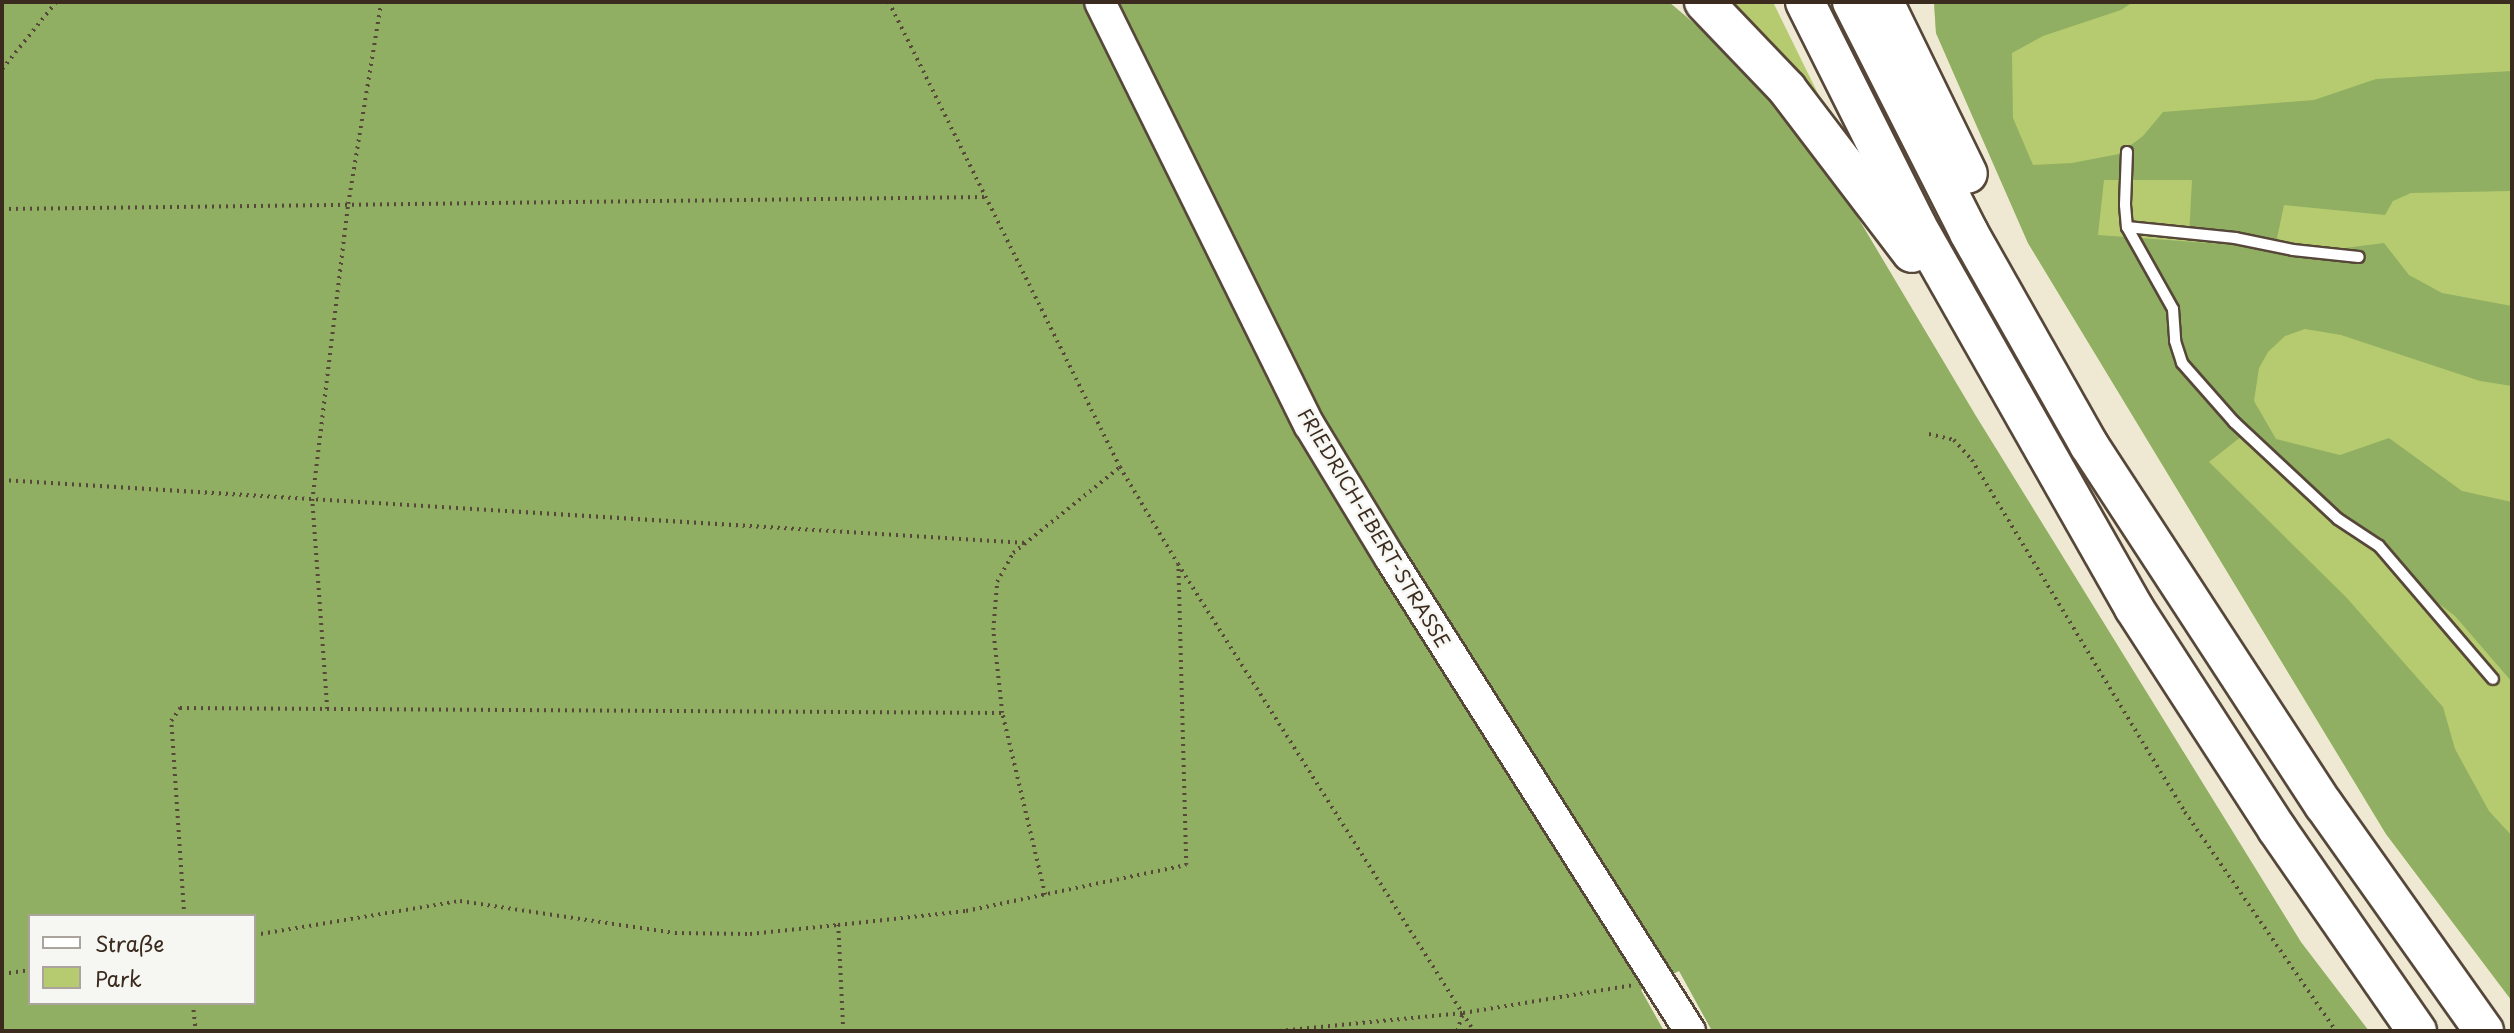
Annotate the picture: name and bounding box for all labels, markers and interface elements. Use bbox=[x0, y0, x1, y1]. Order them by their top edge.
street label: FRIEDRICH-EBERT-STRASSE bbox=[1293, 404, 1455, 652]
legend bbox=[28, 914, 256, 1005]
text: Straße bbox=[95, 927, 164, 959]
text: Park bbox=[95, 962, 142, 994]

